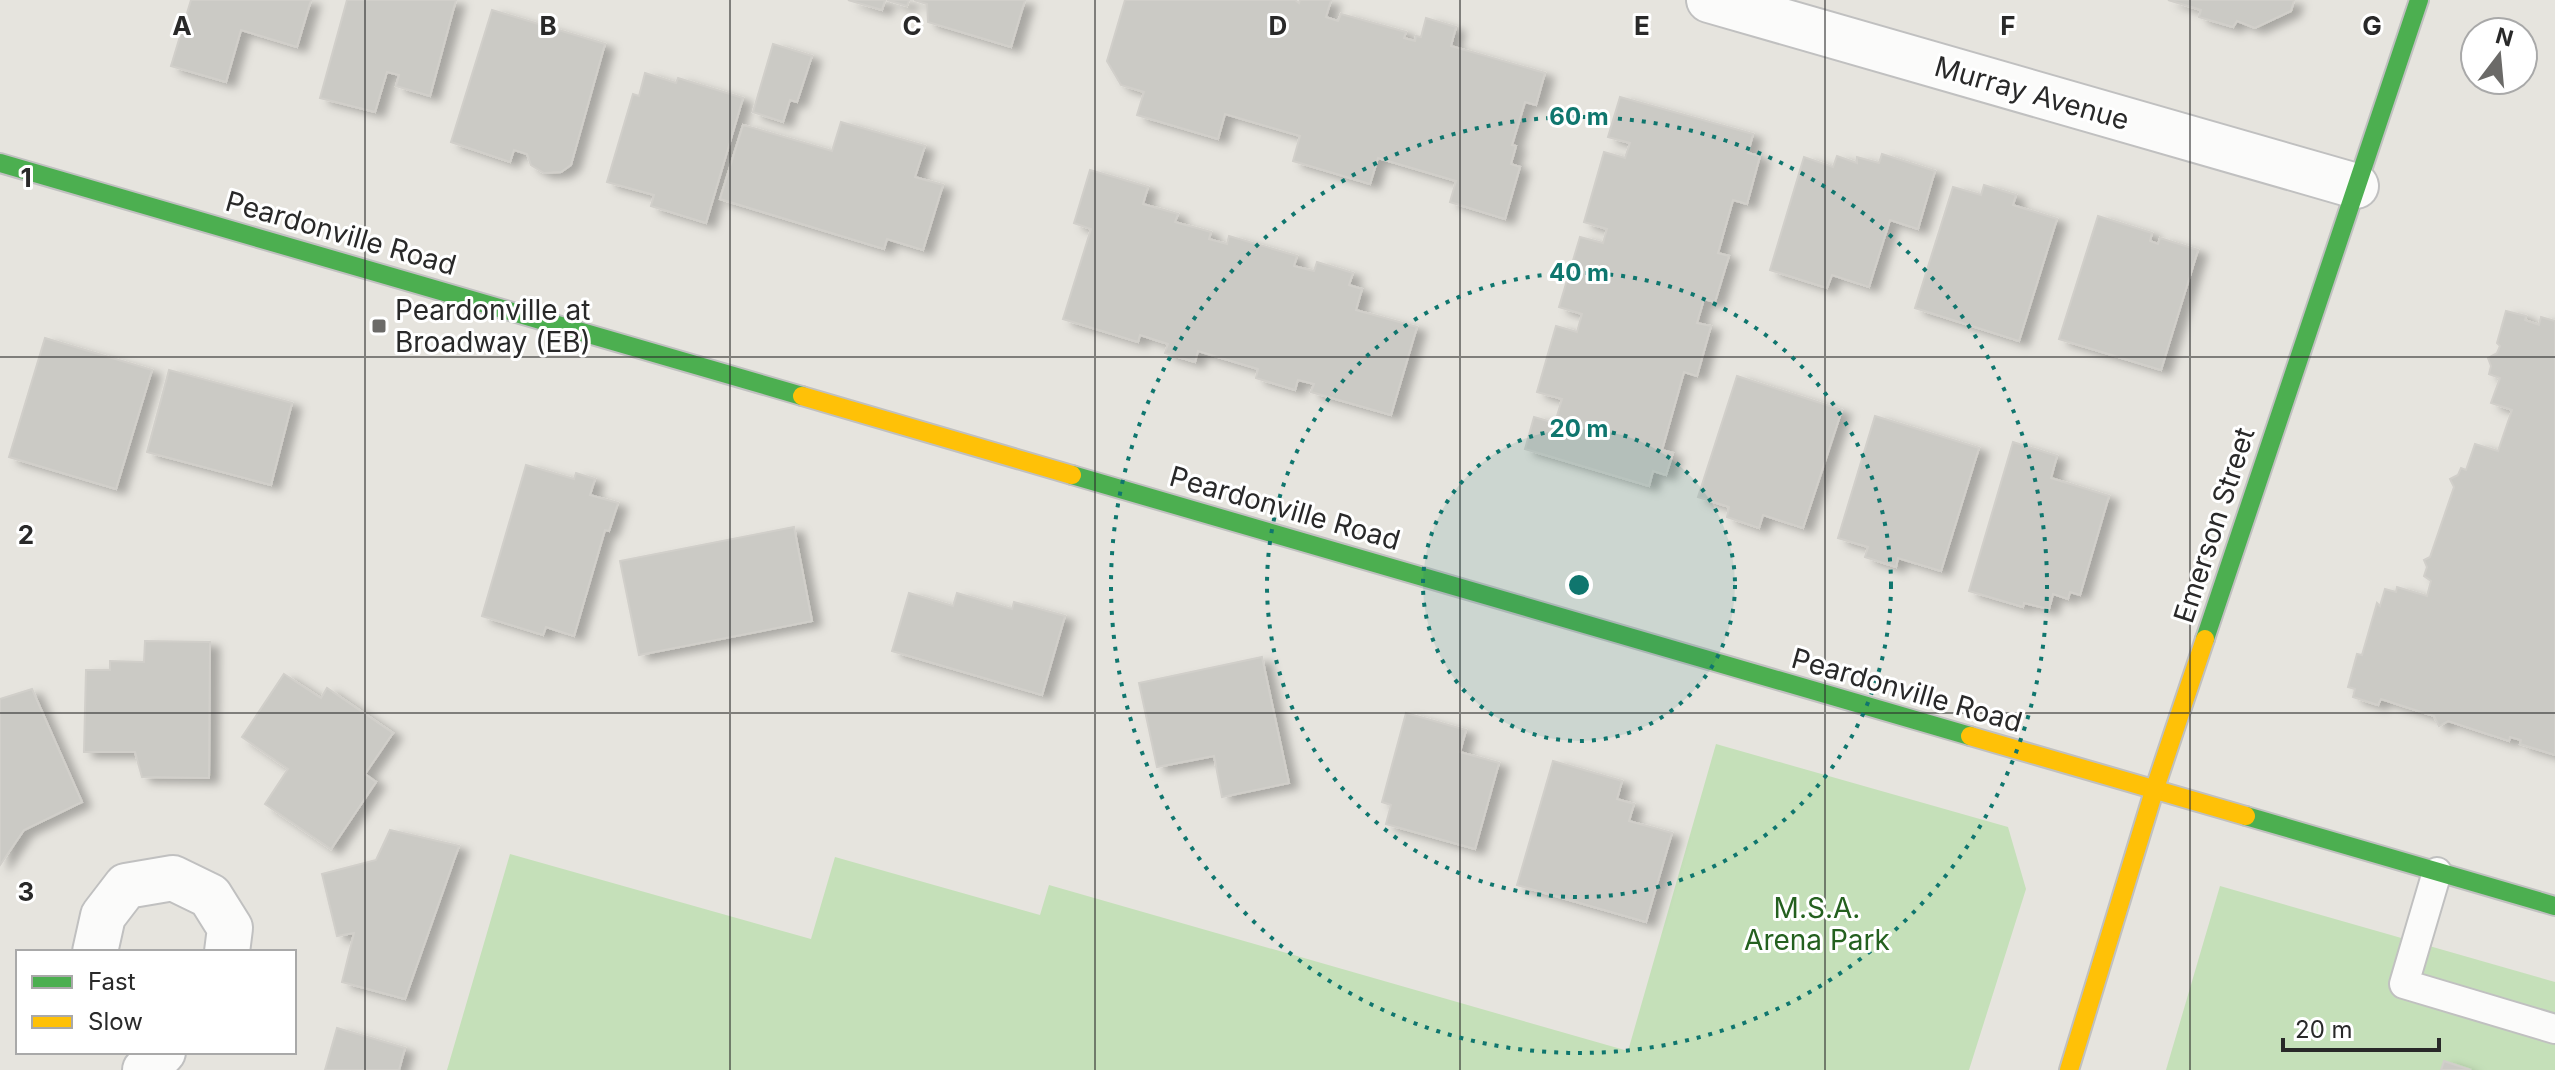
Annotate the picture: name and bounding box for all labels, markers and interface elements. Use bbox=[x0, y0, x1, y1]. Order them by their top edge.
text: A bbox=[172, 10, 192, 41]
text: B bbox=[539, 10, 557, 41]
text: C bbox=[902, 10, 922, 41]
text: D bbox=[1269, 10, 1287, 41]
text: E bbox=[1634, 10, 1650, 41]
text: F bbox=[2000, 10, 2016, 41]
text: G bbox=[2362, 10, 2382, 41]
north arrow bbox=[2459, 16, 2539, 96]
text: N bbox=[2493, 22, 2516, 52]
street label: Murray Avenue bbox=[1931, 49, 2133, 137]
text: 60 m bbox=[1549, 102, 1609, 131]
text: 1 bbox=[20, 162, 32, 193]
street label: Peardonville Road bbox=[222, 184, 460, 282]
text: 40 m bbox=[1549, 258, 1609, 287]
place label: Peardonville at Broadway (EB) bbox=[395, 293, 591, 359]
marker: Peardonville at Broadway (EB) bbox=[370, 317, 388, 335]
text: 20 m bbox=[1550, 414, 1608, 443]
street label: Emerson Street bbox=[2166, 423, 2262, 627]
street label: Peardonville Road bbox=[1166, 459, 1404, 557]
text: 2 bbox=[18, 519, 34, 550]
centre of rings bbox=[1565, 571, 1593, 599]
street label: Peardonville Road bbox=[1788, 641, 2026, 739]
text: 3 bbox=[18, 876, 34, 907]
park label: M.S.A. Arena Park bbox=[1744, 891, 1890, 957]
legend bbox=[16, 950, 296, 1054]
text: Fast bbox=[88, 967, 136, 996]
scale bar bbox=[2283, 1002, 2439, 1052]
text: Slow bbox=[88, 1007, 143, 1036]
text: 20 m bbox=[2295, 1015, 2353, 1044]

